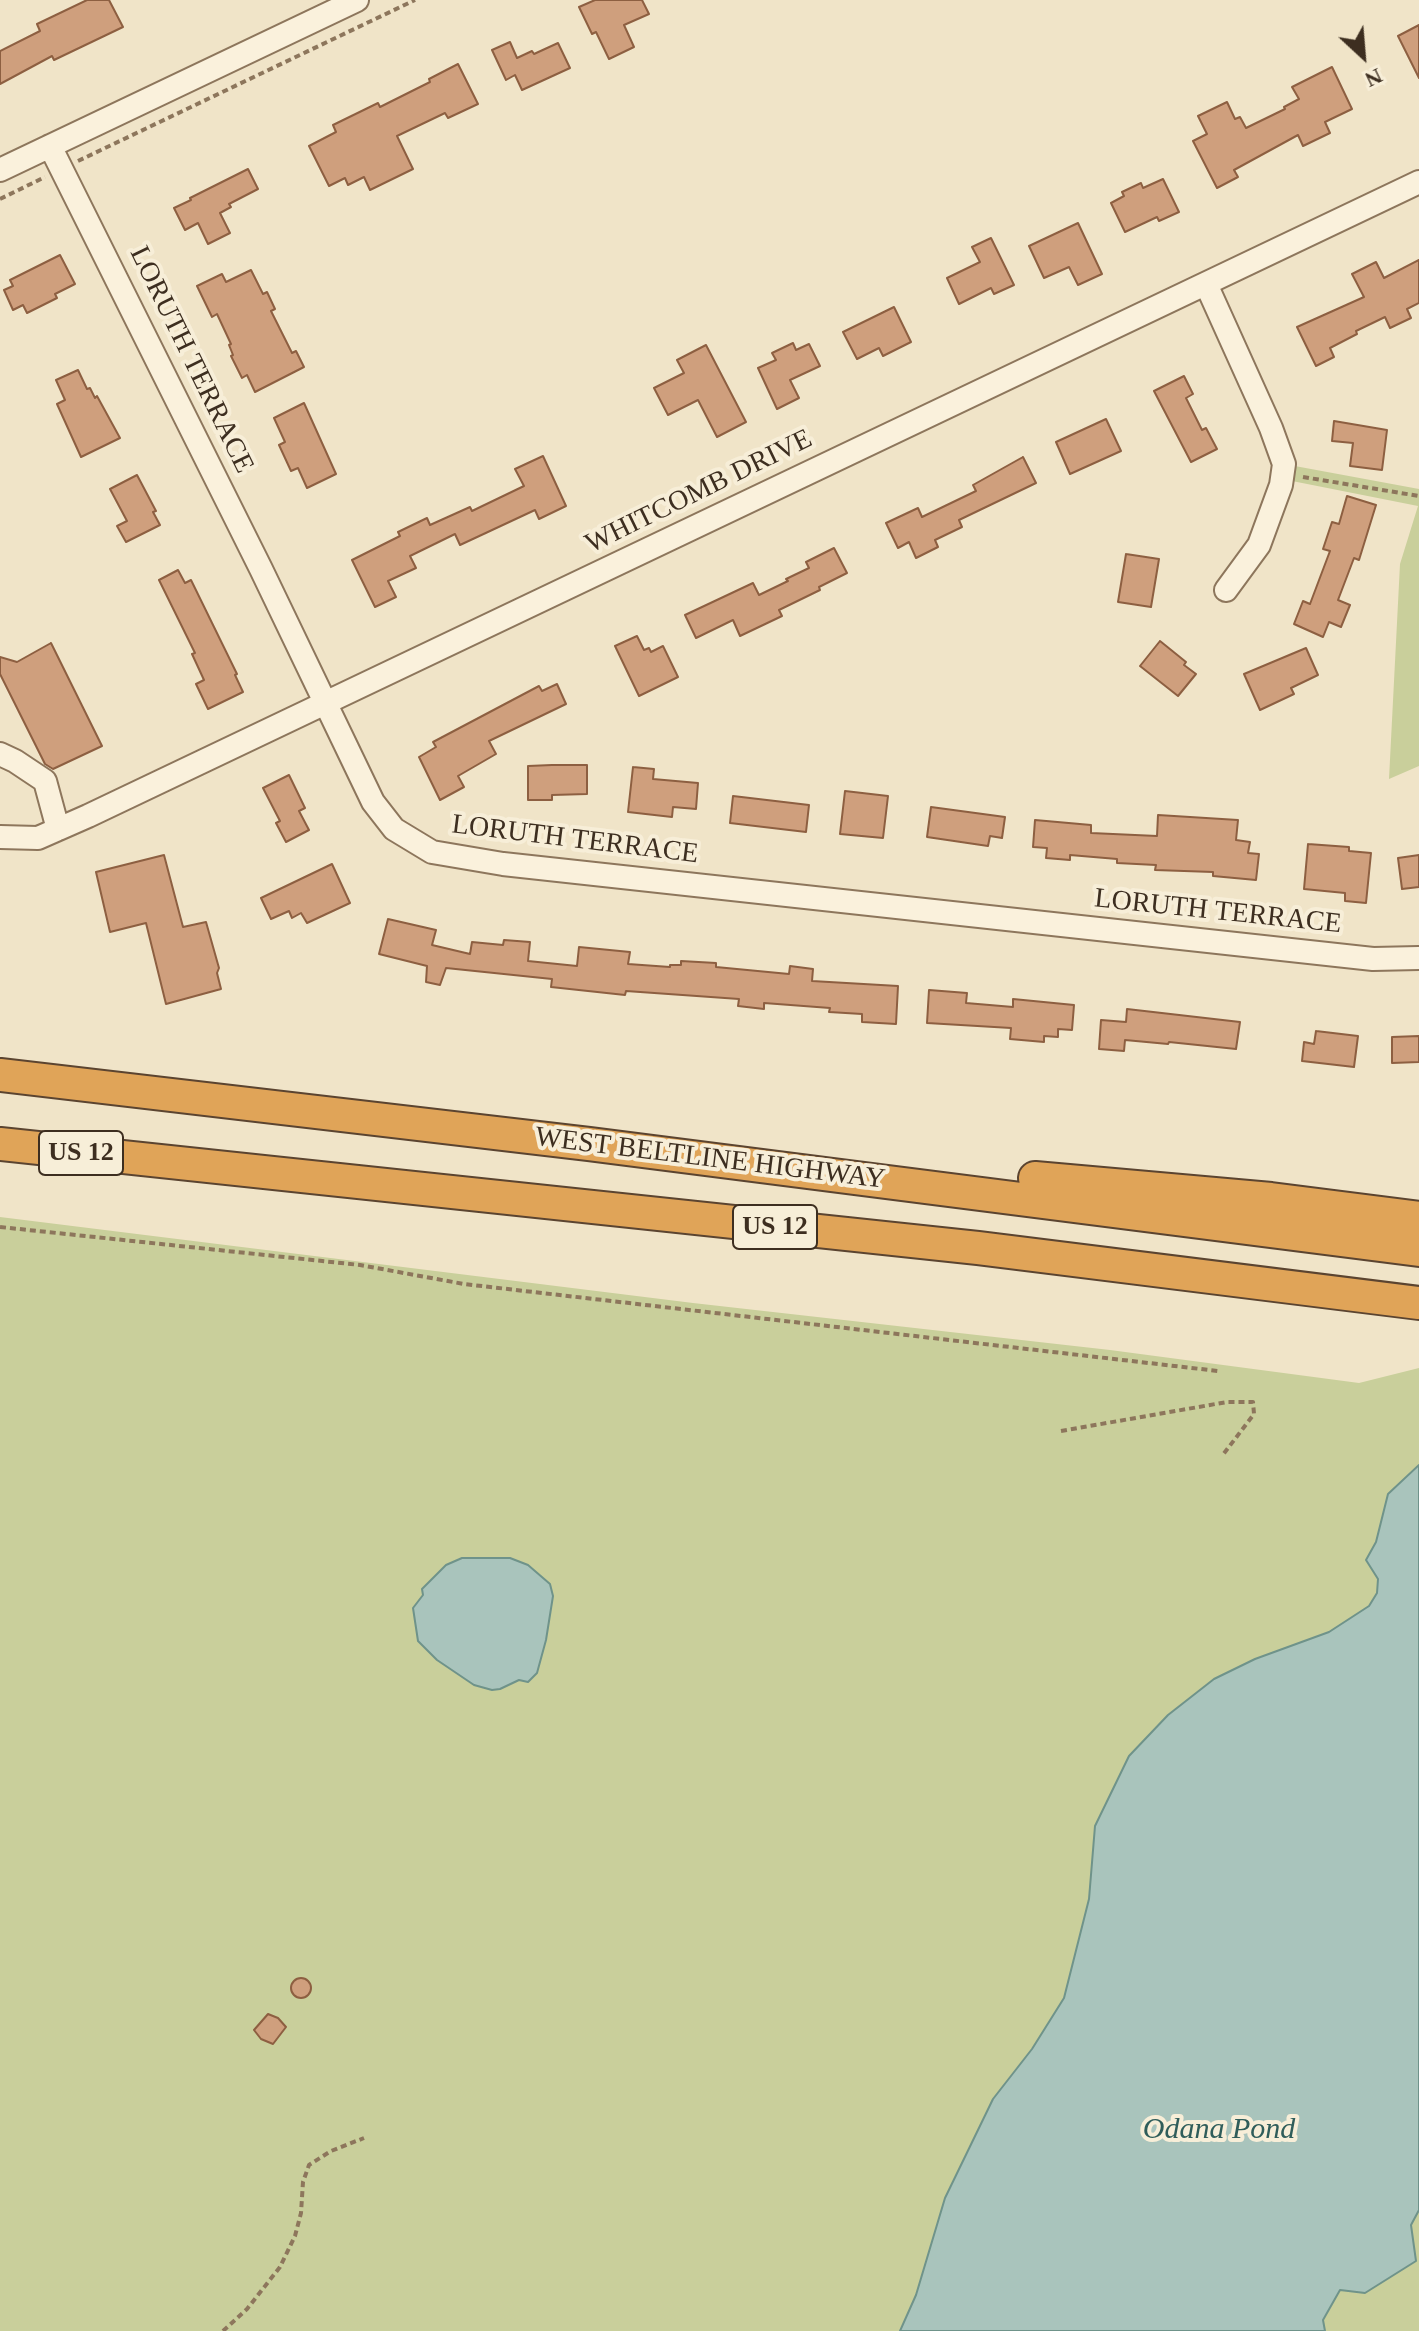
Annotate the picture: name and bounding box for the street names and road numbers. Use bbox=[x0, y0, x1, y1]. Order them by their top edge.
street label: LORUTH TERRACE bbox=[122, 241, 260, 479]
street label: WHITCOMB DRIVE bbox=[580, 423, 818, 561]
street label: LORUTH TERRACE bbox=[450, 808, 700, 872]
street label: LORUTH TERRACE bbox=[1093, 882, 1343, 942]
street label: WEST BELTLINE HIGHWAY bbox=[533, 1121, 887, 1197]
road number: US 12 bbox=[39, 1131, 123, 1175]
road number: US 12 bbox=[733, 1205, 817, 1249]

